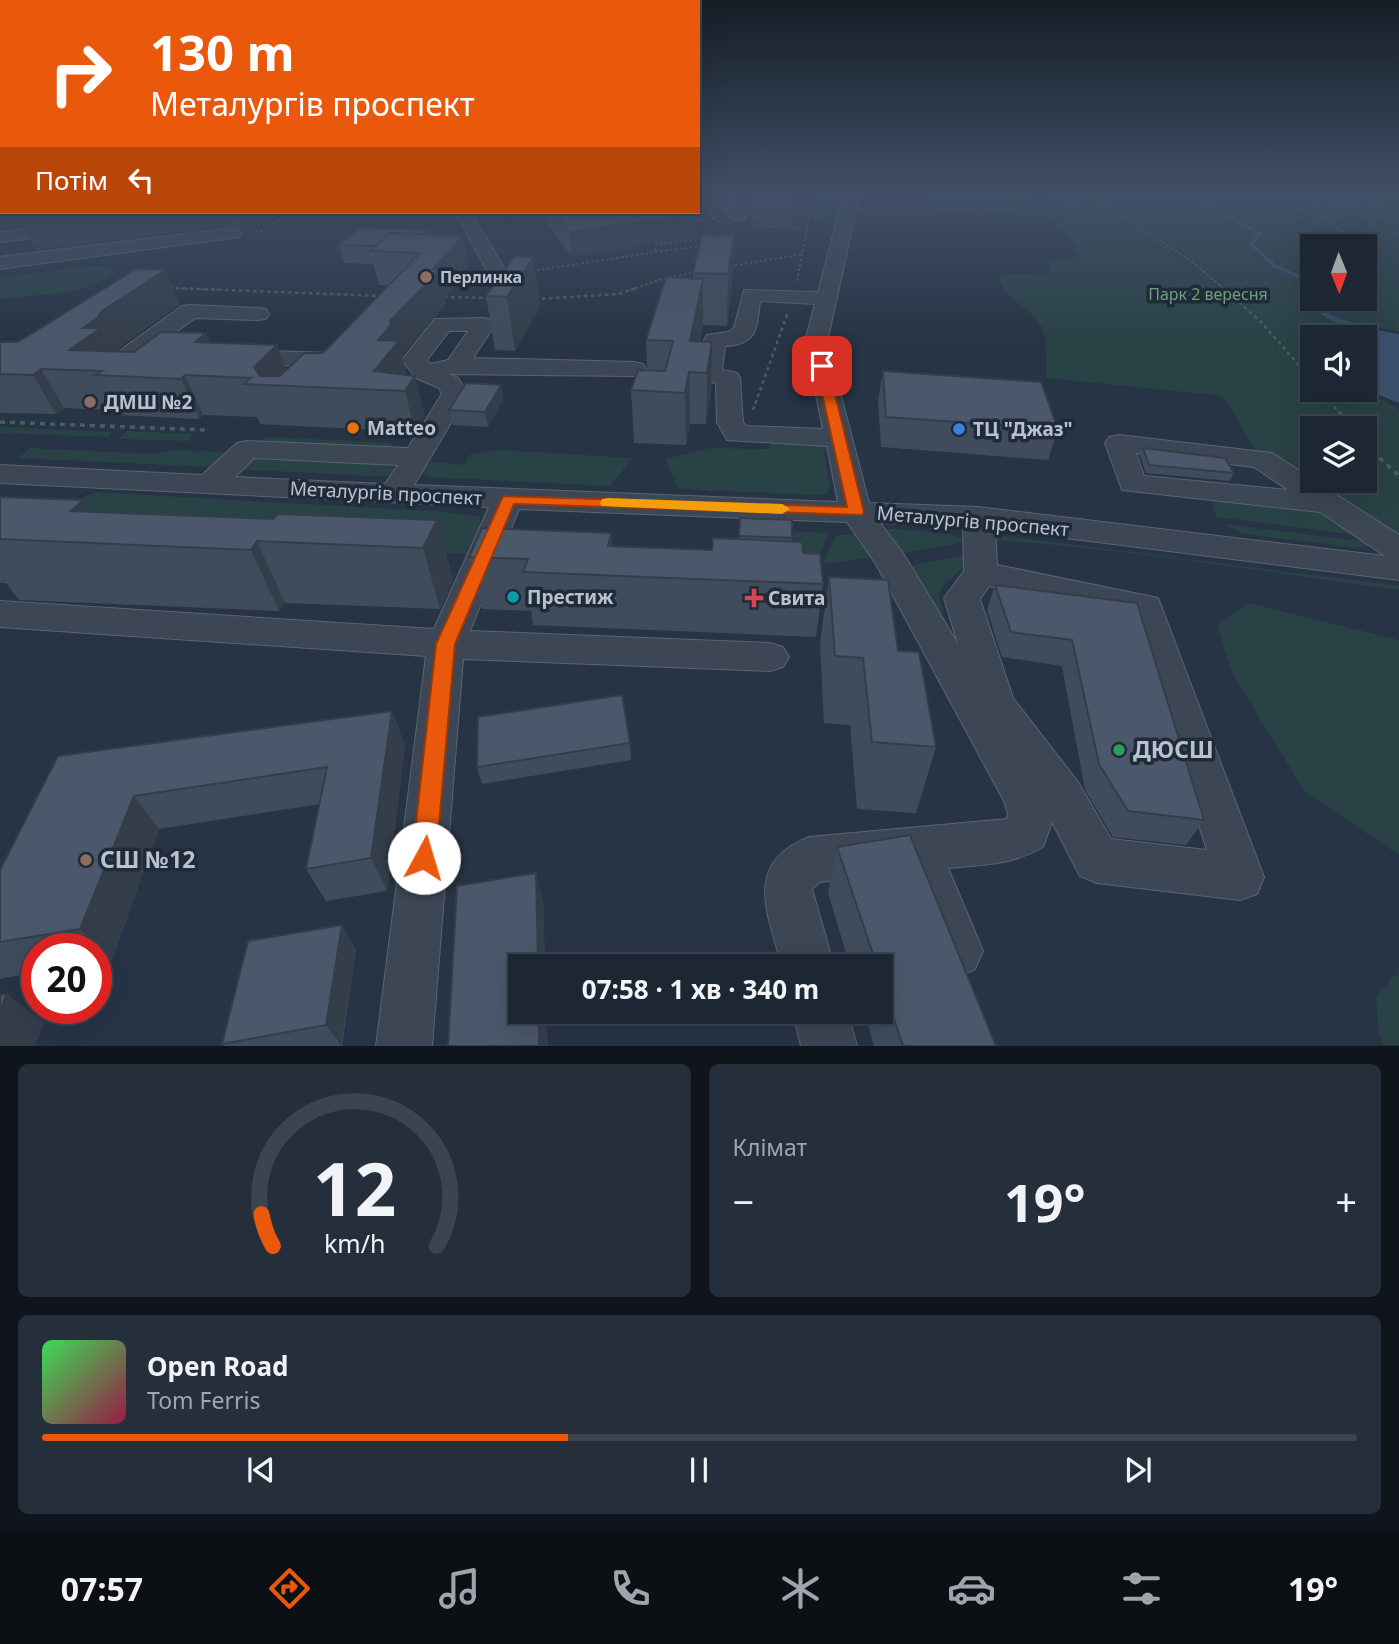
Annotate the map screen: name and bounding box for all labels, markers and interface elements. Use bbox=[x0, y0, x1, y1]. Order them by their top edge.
text: 130 m bbox=[150, 19, 295, 85]
icon: right bbox=[35, 28, 126, 119]
text: Металургів проспект bbox=[150, 82, 475, 125]
icon: left bbox=[122, 161, 160, 199]
text: Потім bbox=[35, 162, 108, 198]
north arrow bbox=[1300, 234, 1377, 312]
map controls bbox=[1300, 234, 1377, 493]
place label: Перлинка bbox=[440, 266, 522, 288]
marker: Перлинка bbox=[418, 269, 434, 285]
park label: Парк 2 вересня bbox=[1148, 283, 1268, 305]
button: sound bbox=[1300, 325, 1377, 402]
pin bbox=[792, 336, 852, 396]
icon: arrive bbox=[803, 347, 841, 385]
place label: ДМШ №2 bbox=[104, 389, 192, 415]
marker: ДМШ №2 bbox=[82, 394, 98, 410]
place label: Matteo bbox=[367, 415, 436, 441]
place label: ТЦ "Джаз" bbox=[973, 416, 1073, 442]
button: layers bbox=[1300, 416, 1377, 493]
marker: Matteo bbox=[345, 420, 361, 436]
marker: ТЦ "Джаз" bbox=[951, 421, 967, 437]
street label: Металургів проспект bbox=[289, 475, 483, 511]
street label: Металургів проспект bbox=[876, 500, 1070, 542]
place label: Престиж bbox=[527, 584, 614, 610]
place label: Свита bbox=[768, 585, 825, 611]
marker: Престиж bbox=[505, 589, 521, 605]
marker: Свита bbox=[746, 590, 762, 606]
place label: ДЮСШ bbox=[1133, 733, 1214, 765]
marker: ДЮСШ bbox=[1111, 742, 1127, 758]
position arrow bbox=[387, 821, 461, 895]
place label: СШ №12 bbox=[100, 843, 195, 875]
marker: СШ №12 bbox=[78, 852, 94, 868]
speed limit sign: 20 bbox=[21, 933, 112, 1024]
text: 07:58 · 1 хв · 340 m bbox=[582, 971, 819, 1007]
text: Клімат bbox=[733, 1131, 807, 1163]
text: 12 bbox=[313, 1139, 396, 1238]
text: 19° bbox=[1004, 1166, 1086, 1237]
text: − bbox=[733, 1175, 754, 1227]
text: + bbox=[1335, 1175, 1357, 1227]
text: km/h bbox=[323, 1226, 385, 1260]
text: Open Road bbox=[147, 1348, 289, 1384]
text: Tom Ferris bbox=[147, 1384, 260, 1416]
icon: previous bbox=[242, 1451, 280, 1489]
icon: pause bbox=[680, 1451, 718, 1489]
icon: next bbox=[1119, 1451, 1157, 1489]
icon: directions bbox=[265, 1564, 314, 1613]
icon: music bbox=[435, 1564, 484, 1613]
icon: phone bbox=[606, 1564, 655, 1613]
icon: climate bbox=[776, 1564, 825, 1613]
icon: car bbox=[947, 1564, 996, 1613]
icon: filters bbox=[1117, 1564, 1166, 1613]
text: 07:57 bbox=[61, 1567, 143, 1610]
text: 19° bbox=[1288, 1567, 1338, 1610]

